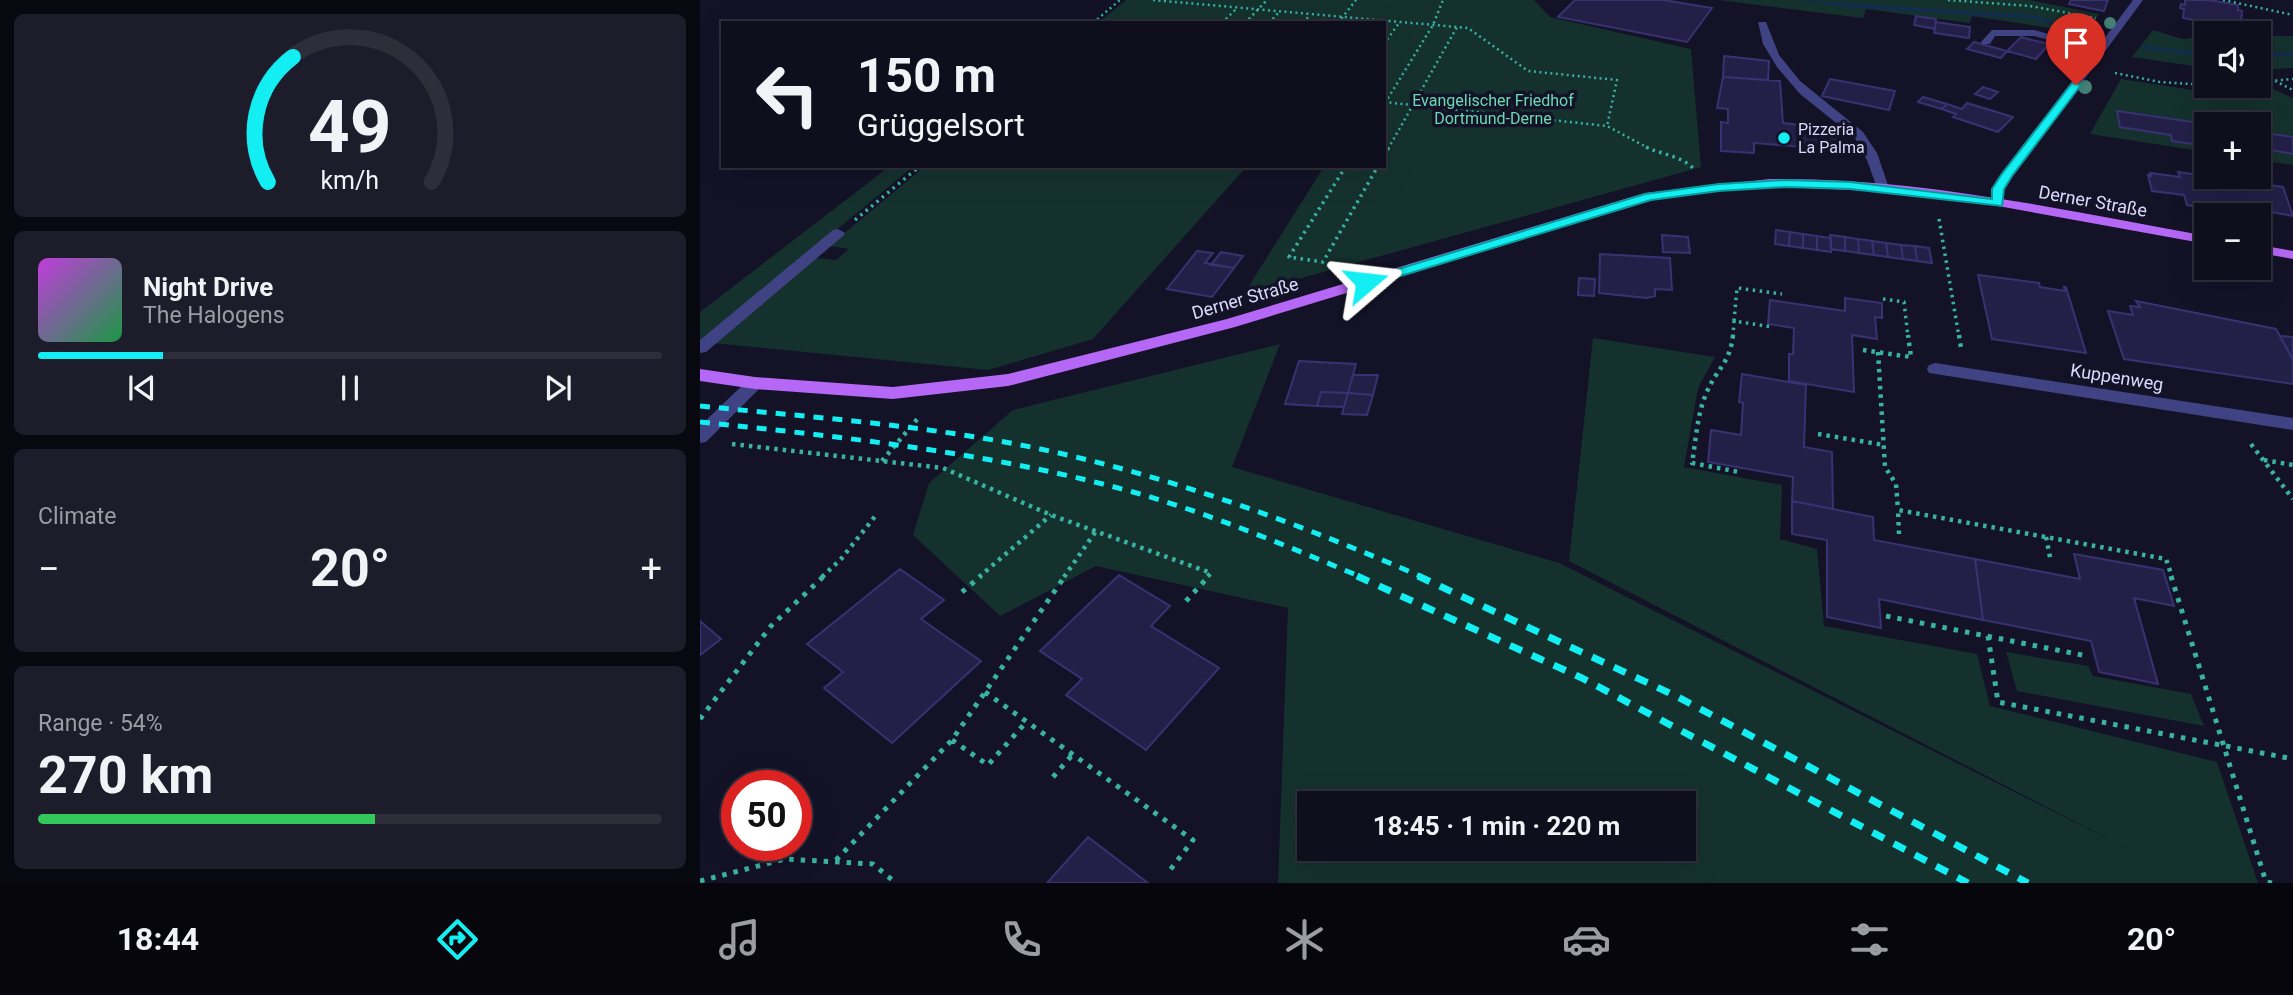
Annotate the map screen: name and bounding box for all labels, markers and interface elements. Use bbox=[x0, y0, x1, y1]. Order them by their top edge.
pin bbox=[2046, 13, 2106, 85]
map controls bbox=[2194, 21, 2271, 280]
button: sound bbox=[2194, 21, 2271, 98]
icon: arrive bbox=[2057, 24, 2095, 62]
text: 150 m bbox=[857, 47, 996, 104]
icon: left bbox=[742, 49, 833, 140]
text: 49 bbox=[308, 84, 392, 170]
park label: Evangelischer Friedhof Dortmund-Derne bbox=[1412, 91, 1574, 128]
text: Grüggelsort bbox=[857, 106, 1025, 144]
button: + bbox=[2194, 112, 2271, 189]
place label: Pizzeria La Palma bbox=[1798, 120, 1865, 157]
marker: Pizzeria La Palma bbox=[1776, 130, 1792, 146]
text: km/h bbox=[321, 165, 379, 194]
street label: Derner Straße bbox=[2037, 181, 2149, 221]
button: − bbox=[2194, 203, 2271, 280]
position arrow bbox=[1329, 245, 1403, 319]
text: Night Drive bbox=[143, 272, 273, 302]
street label: Derner Straße bbox=[1189, 273, 1301, 323]
text: The Halogens bbox=[143, 302, 285, 329]
street label: Kuppenweg bbox=[2069, 359, 2165, 395]
icon: previous bbox=[123, 369, 161, 407]
icon: pause bbox=[331, 369, 369, 407]
icon: next bbox=[539, 369, 577, 407]
text: Climate bbox=[38, 503, 117, 530]
text: 20° bbox=[310, 538, 390, 599]
text: − bbox=[38, 547, 60, 591]
text: + bbox=[640, 547, 662, 591]
text: Range · 54% bbox=[38, 710, 163, 737]
text: 270 km bbox=[38, 745, 213, 806]
speed limit sign: 50 bbox=[721, 770, 812, 861]
text: 18:45 · 1 min · 220 m bbox=[1373, 811, 1620, 841]
icon: directions bbox=[433, 915, 482, 964]
icon: music bbox=[715, 915, 764, 964]
icon: phone bbox=[997, 915, 1046, 964]
icon: climate bbox=[1280, 915, 1329, 964]
icon: car bbox=[1562, 915, 1611, 964]
icon: filters bbox=[1845, 915, 1894, 964]
text: 18:44 bbox=[117, 920, 199, 958]
text: 20° bbox=[2127, 920, 2176, 958]

